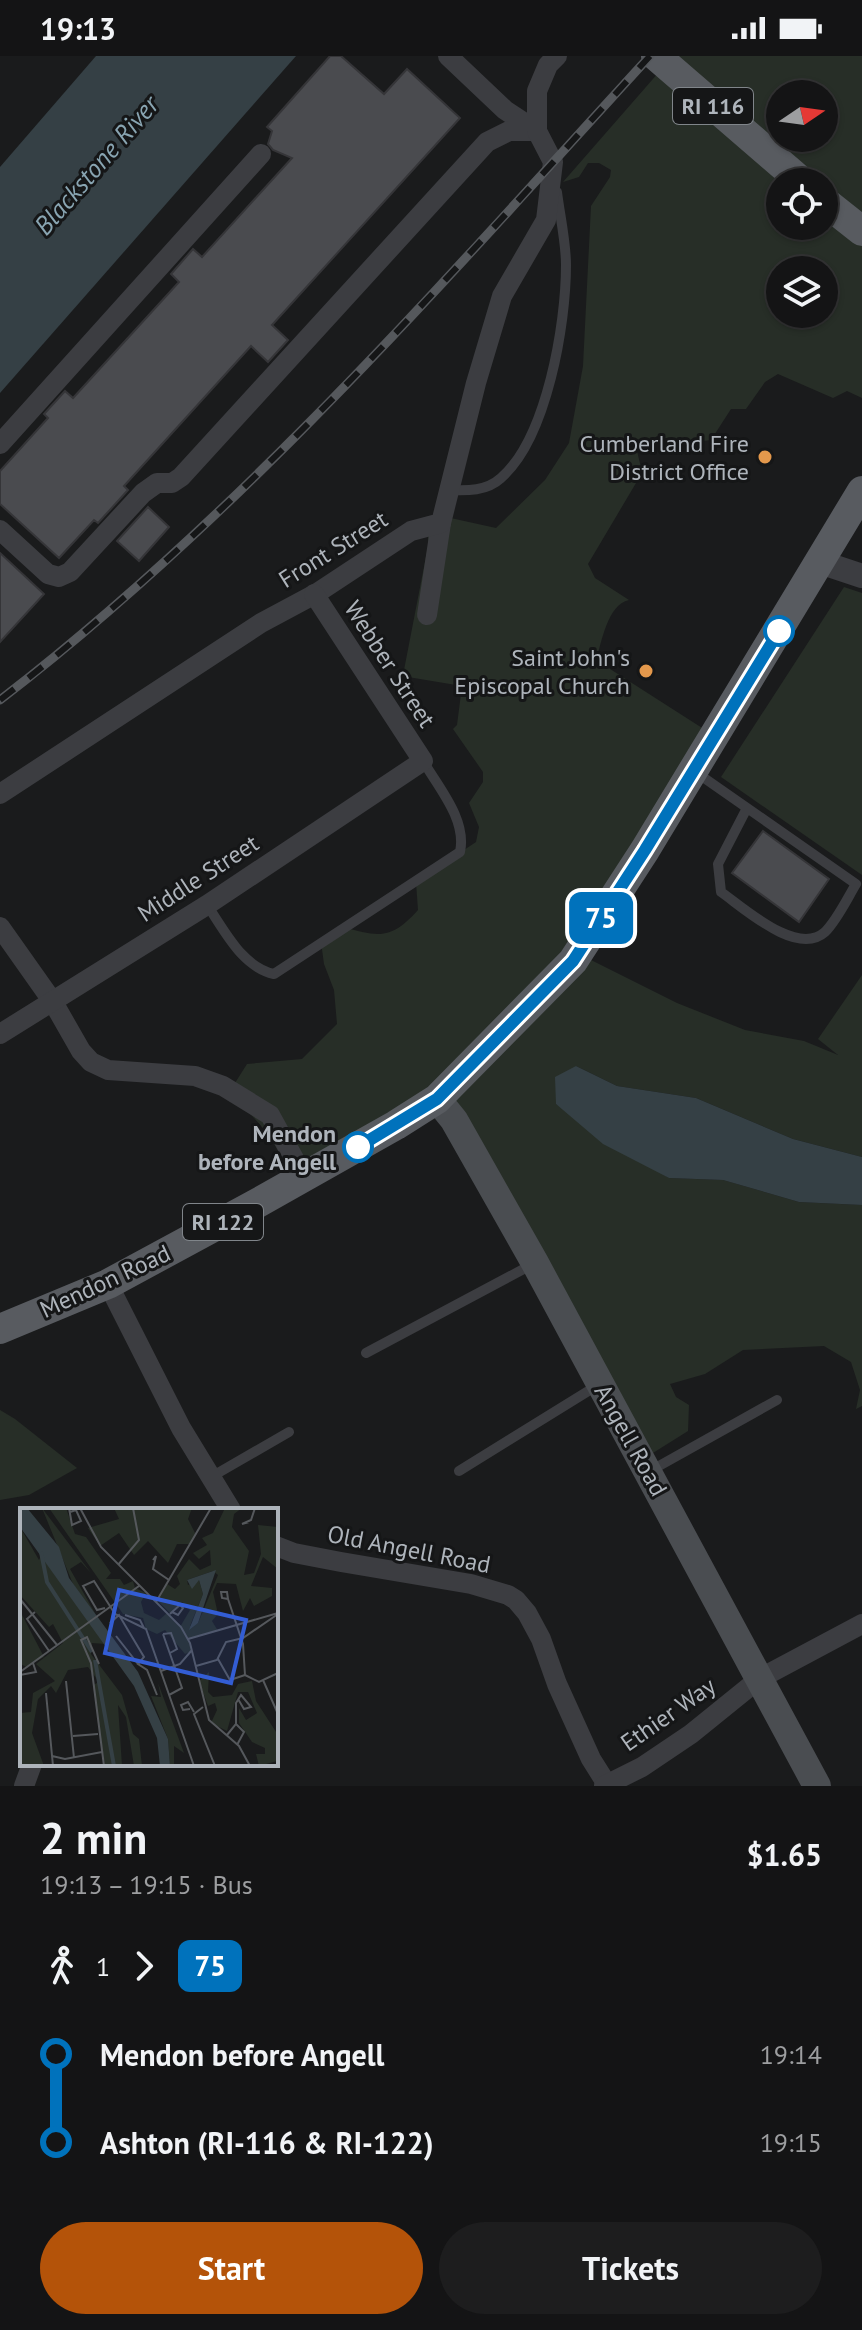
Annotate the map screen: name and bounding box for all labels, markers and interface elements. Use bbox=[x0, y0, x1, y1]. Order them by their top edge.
text: 19:13 bbox=[40, 9, 116, 48]
north arrow bbox=[766, 80, 838, 152]
map controls bbox=[766, 80, 838, 328]
water label: Blackstone River bbox=[27, 88, 166, 241]
road number: RI 116 bbox=[673, 88, 753, 124]
button: locate bbox=[766, 168, 838, 240]
button: layers bbox=[766, 256, 838, 328]
place label: Cumberland Fire District Office bbox=[579, 428, 749, 487]
marker: Cumberland Fire District Office bbox=[756, 448, 774, 466]
street label: Front Street bbox=[273, 503, 393, 595]
street label: Webber Street bbox=[338, 595, 442, 733]
unlabelled marker bbox=[764, 616, 794, 646]
place label: Saint John's Episcopal Church bbox=[454, 642, 630, 701]
marker: Saint John's Episcopal Church bbox=[637, 662, 655, 680]
street label: Middle Street bbox=[132, 827, 264, 929]
line badge: 75 bbox=[565, 892, 637, 944]
text: 75 bbox=[585, 899, 617, 936]
place label: Mendon before Angell bbox=[198, 1118, 337, 1177]
marker: Mendon before Angell bbox=[343, 1132, 373, 1162]
road number: RI 122 bbox=[183, 1204, 263, 1240]
street label: Mendon Road bbox=[35, 1237, 175, 1325]
street label: Angell Road bbox=[588, 1378, 674, 1502]
inset map bbox=[20, 1508, 278, 1766]
street label: Old Angell Road bbox=[325, 1518, 493, 1580]
street label: Ethier Way bbox=[615, 1670, 721, 1758]
text: 2 min bbox=[40, 1809, 147, 1866]
text: $1.65 bbox=[747, 1835, 822, 1874]
text: 19:13 – 19:15 · Bus bbox=[40, 1868, 253, 1901]
icon: walk bbox=[40, 1944, 84, 1988]
icon: forward bbox=[122, 1944, 166, 1988]
text: 75 bbox=[194, 1947, 226, 1984]
text: 1 bbox=[96, 1950, 110, 1983]
text: Mendon before Angell bbox=[100, 2035, 384, 2074]
text: 19:14 bbox=[760, 2038, 822, 2071]
text: Ashton (RI-116 & RI-122) bbox=[100, 2123, 434, 2162]
text: 19:15 bbox=[760, 2126, 822, 2159]
button: Start bbox=[40, 2222, 423, 2314]
button: Tickets bbox=[439, 2222, 822, 2314]

